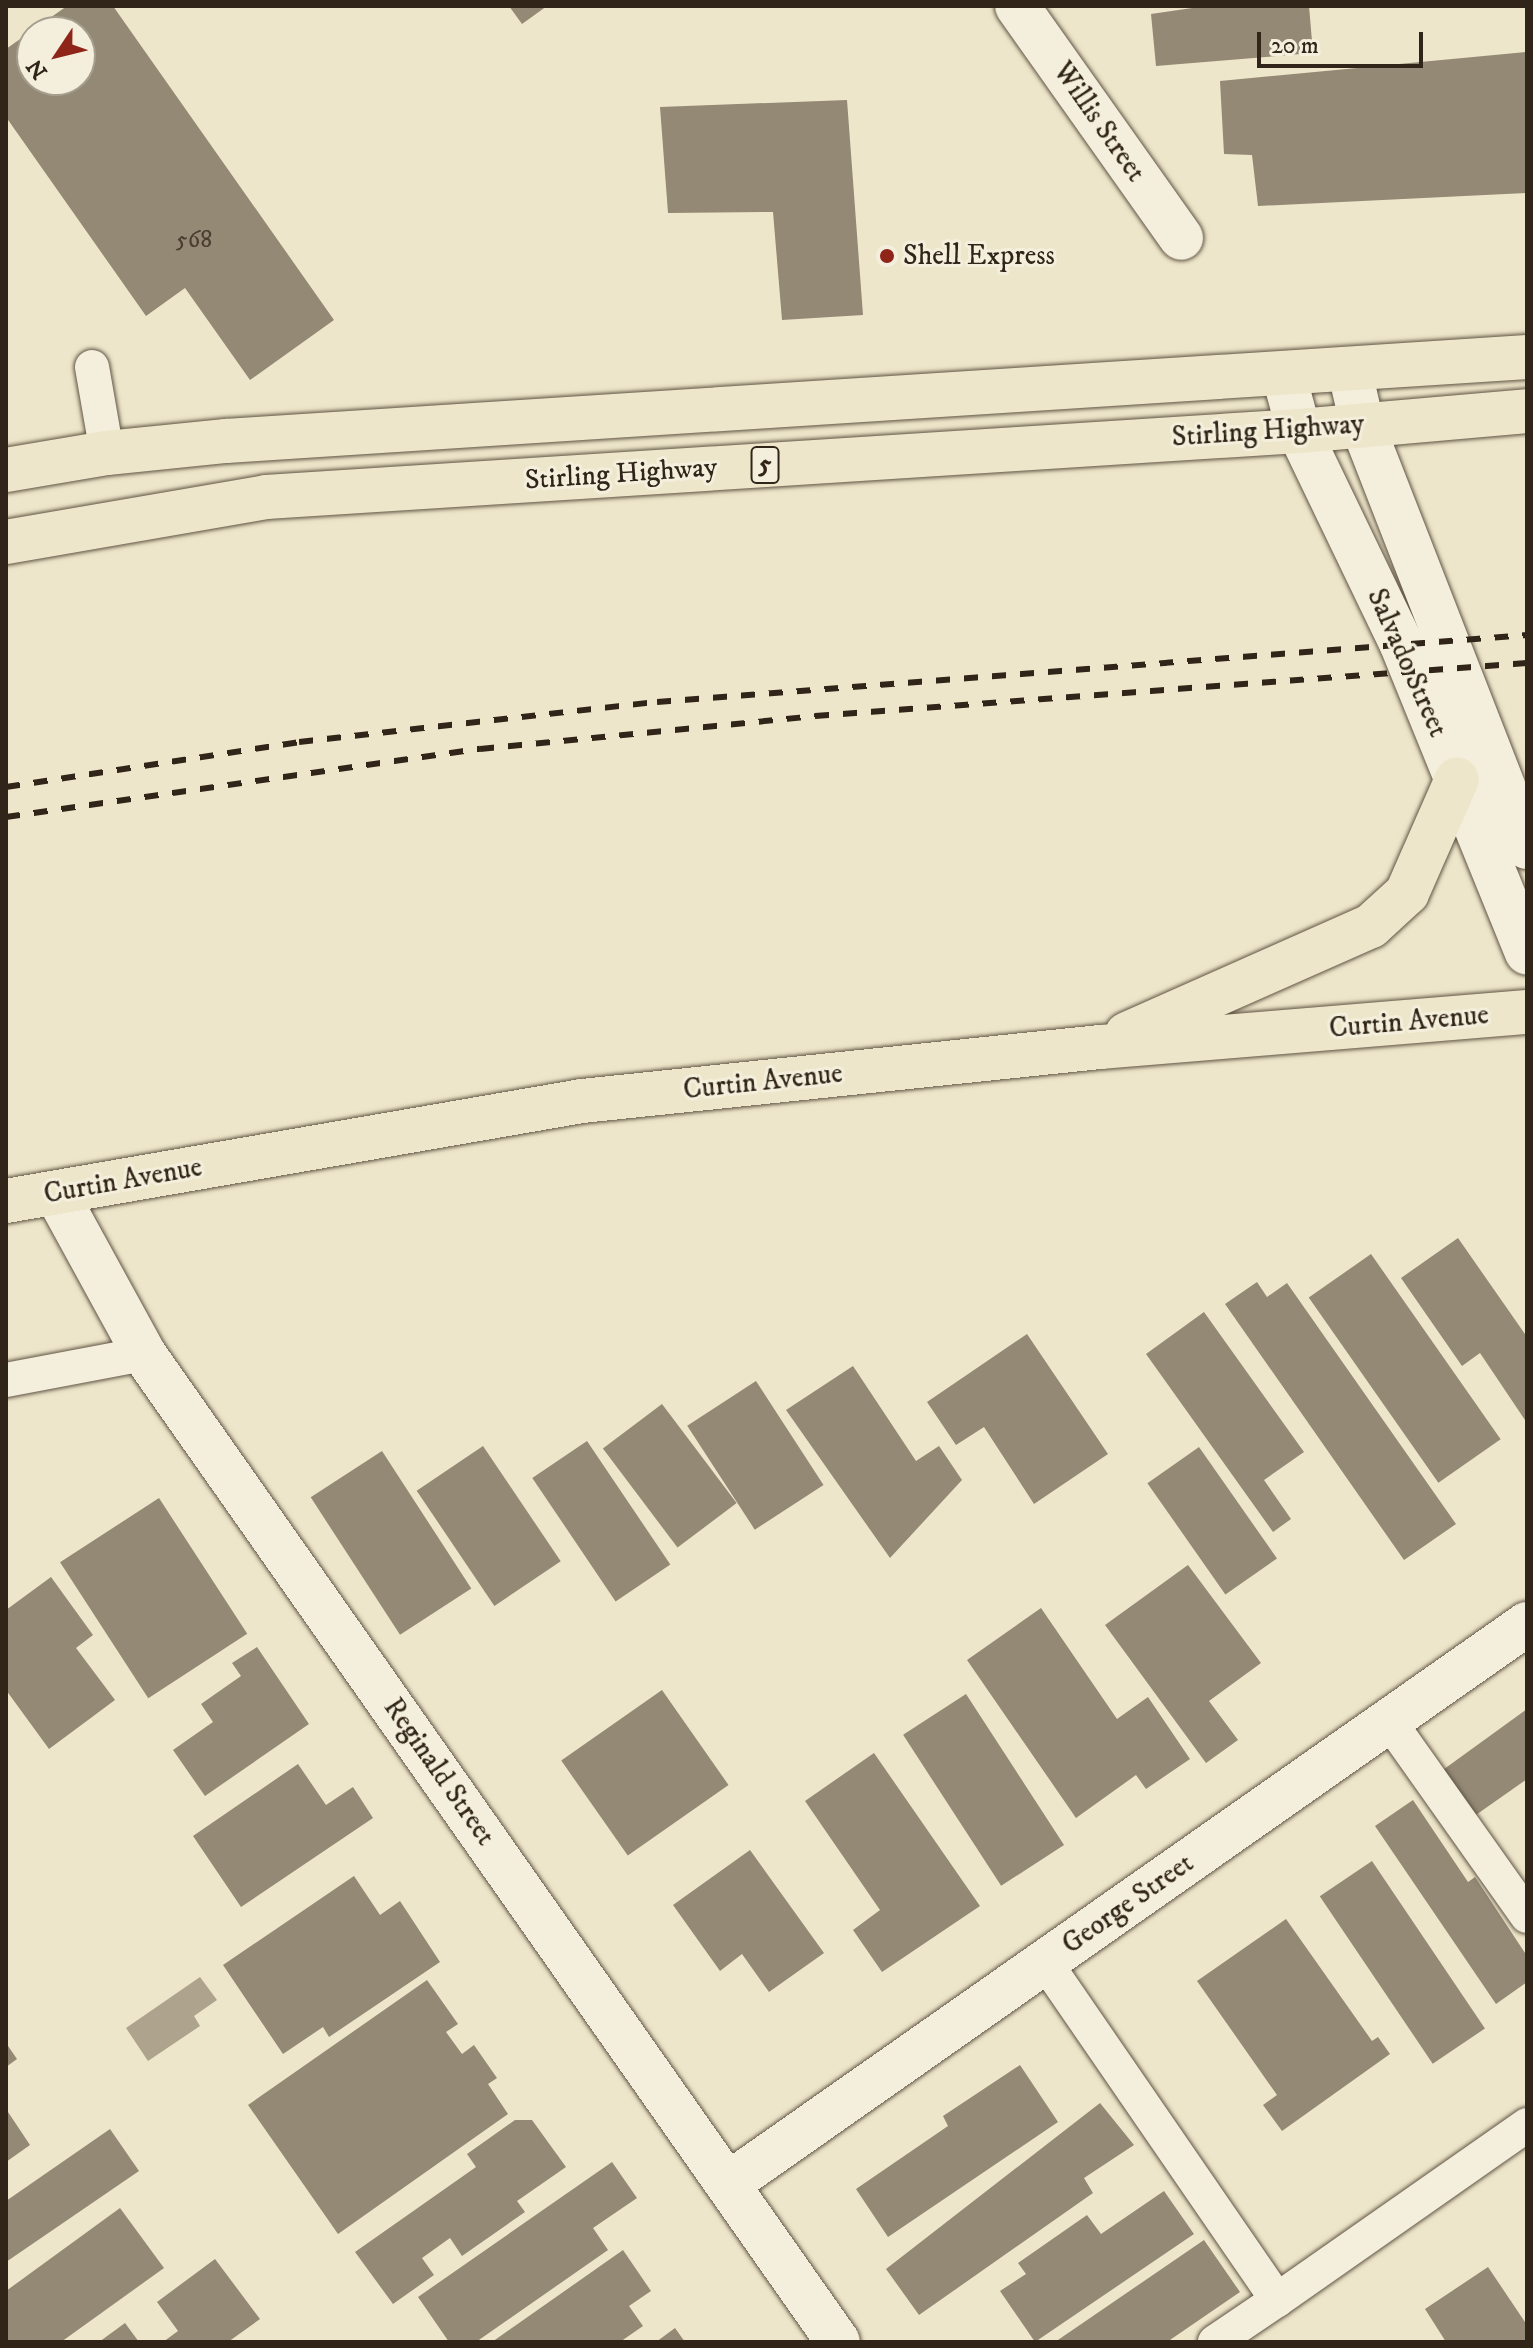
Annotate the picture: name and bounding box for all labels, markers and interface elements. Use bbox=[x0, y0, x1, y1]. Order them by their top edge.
north arrow bbox=[16, 16, 96, 96]
scale bar bbox=[1261, 16, 1427, 66]
text: 20 m bbox=[1271, 31, 1319, 61]
text: N bbox=[21, 54, 54, 84]
street label: Willis Street bbox=[1046, 56, 1152, 188]
house number: 568 bbox=[176, 227, 212, 255]
place label: Shell Express bbox=[903, 239, 1055, 273]
marker: Shell Express bbox=[878, 247, 896, 265]
street label: Stirling Highway bbox=[1171, 408, 1365, 454]
road number: 5 bbox=[749, 443, 781, 487]
street label: Stirling Highway bbox=[524, 451, 718, 497]
street label: Salvado Street bbox=[1359, 584, 1455, 742]
street label: Curtin Avenue bbox=[1328, 998, 1490, 1046]
street label: Curtin Avenue bbox=[682, 1057, 844, 1107]
street label: Curtin Avenue bbox=[41, 1151, 205, 1211]
street label: Reginald Street bbox=[376, 1692, 502, 1852]
street label: George Street bbox=[1056, 1846, 1200, 1962]

